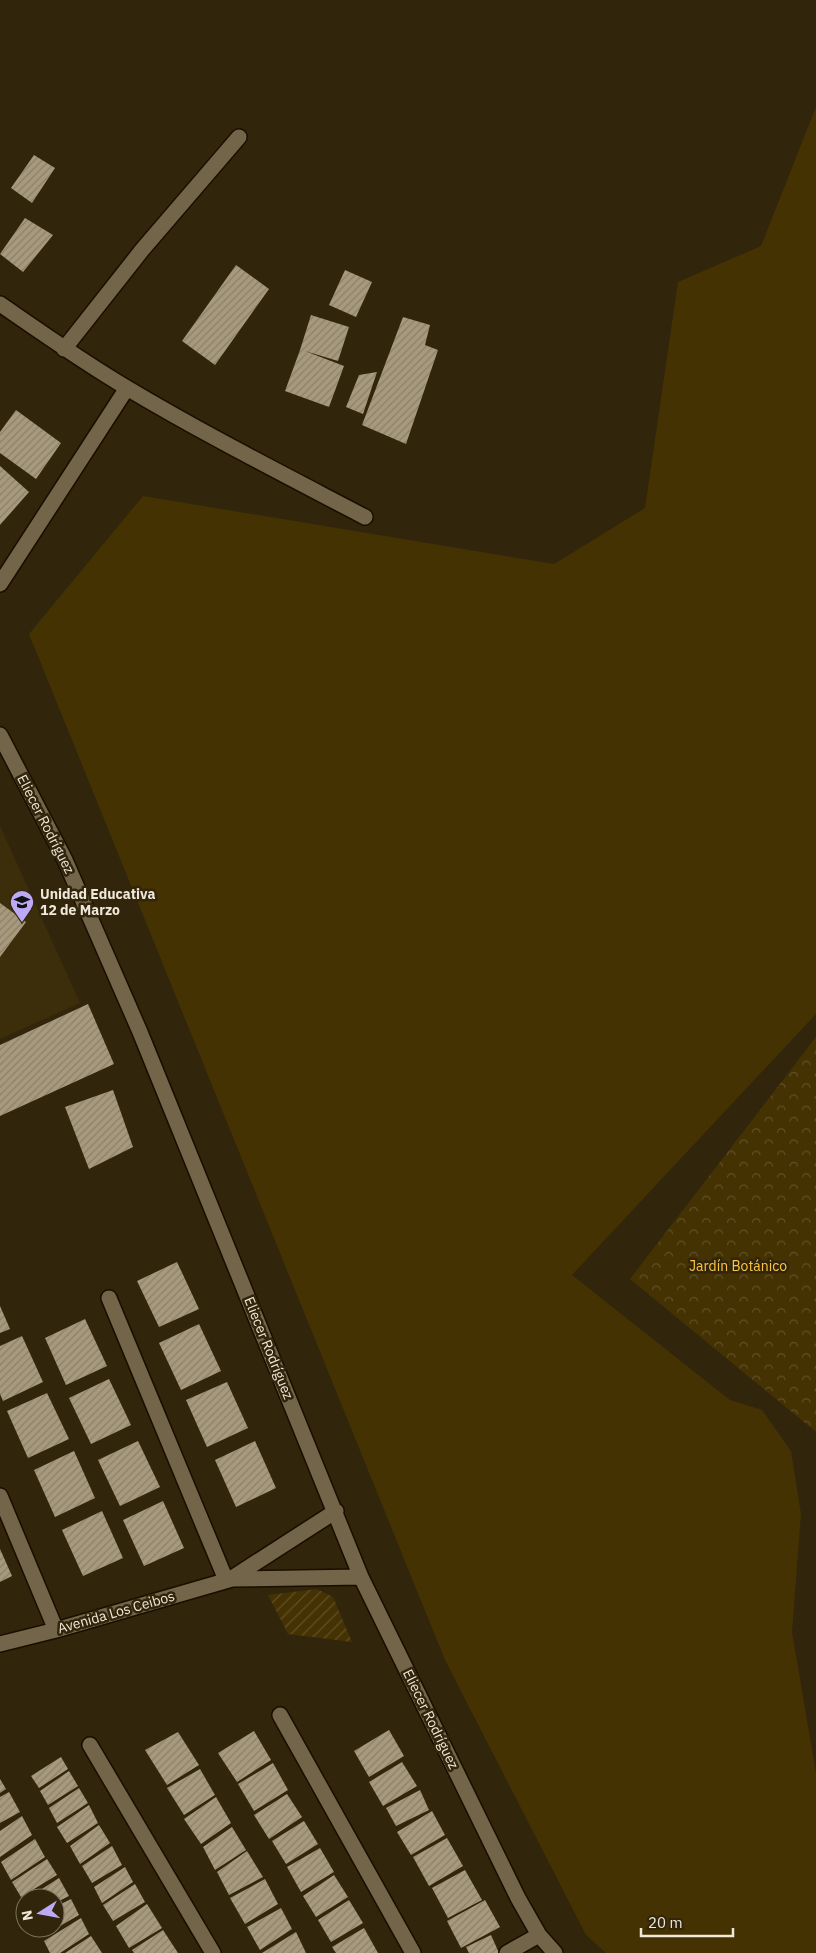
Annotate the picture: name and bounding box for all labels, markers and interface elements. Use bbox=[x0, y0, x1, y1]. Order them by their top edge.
street label: Eliecer Rodríguez bbox=[13, 771, 79, 877]
place label: Unidad Educativa 12 de Marzo bbox=[40, 885, 155, 919]
school or university icon: Unidad Educativa 12 de Marzo bbox=[9, 889, 35, 923]
park label: Jardín Botánico bbox=[689, 1257, 787, 1275]
street label: Eliecer Rodríguez bbox=[240, 1294, 298, 1402]
street label: Avenida Los Ceibos bbox=[55, 1587, 177, 1637]
street label: Eliecer Rodríguez bbox=[399, 1666, 463, 1772]
north arrow bbox=[15, 1888, 65, 1938]
scale bar bbox=[641, 1906, 734, 1938]
text: N bbox=[17, 1909, 37, 1922]
text: 20 m bbox=[648, 1913, 683, 1932]

